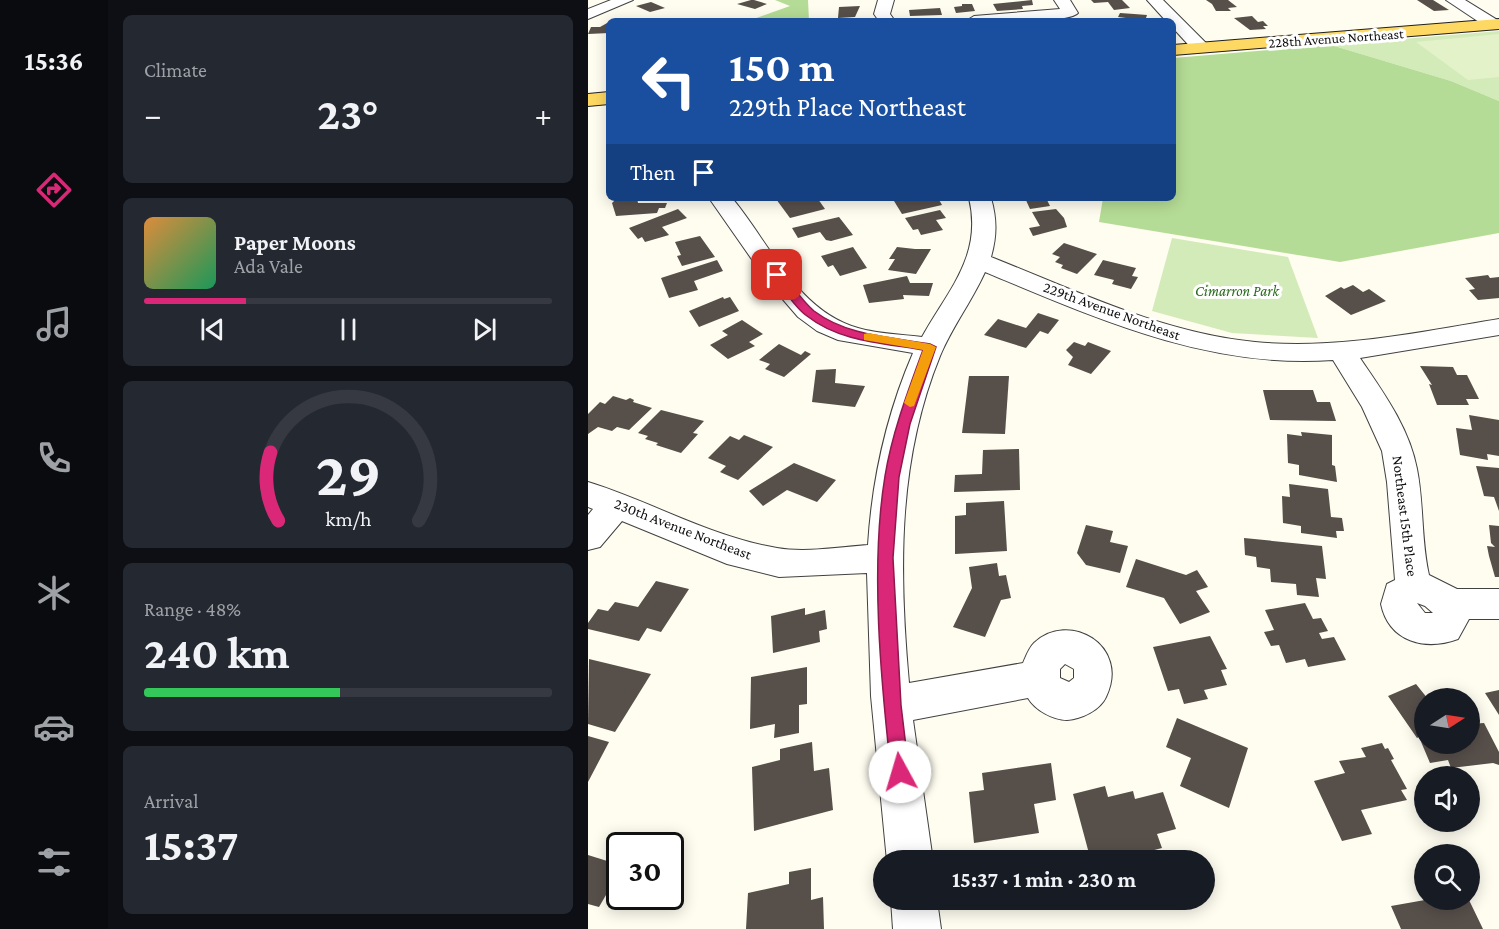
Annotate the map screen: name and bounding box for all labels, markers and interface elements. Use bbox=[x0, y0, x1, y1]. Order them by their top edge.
street label: 228th Avenue Northeast bbox=[1268, 25, 1404, 51]
icon: left bbox=[630, 42, 708, 120]
text: 150 m bbox=[729, 43, 834, 90]
text: 15:36 bbox=[25, 46, 83, 76]
text: Climate bbox=[144, 59, 207, 81]
text: 23° bbox=[317, 89, 379, 139]
text: 229th Place Northeast bbox=[729, 92, 966, 122]
text: − bbox=[144, 96, 161, 133]
text: + bbox=[535, 96, 552, 133]
icon: arrive bbox=[687, 156, 720, 189]
text: Then bbox=[630, 160, 675, 185]
icon: directions bbox=[33, 169, 75, 211]
text: Paper Moons bbox=[234, 230, 356, 255]
pin bbox=[751, 249, 802, 300]
text: Ada Vale bbox=[234, 255, 303, 277]
icon: arrive bbox=[760, 258, 793, 291]
street label: 229th Avenue Northeast bbox=[1041, 279, 1184, 344]
park label: Cimarron Park bbox=[1195, 283, 1280, 299]
icon: music bbox=[33, 303, 75, 345]
icon: previous bbox=[196, 313, 229, 346]
icon: pause bbox=[332, 313, 365, 346]
icon: next bbox=[468, 313, 501, 346]
icon: phone bbox=[33, 437, 75, 479]
text: 29 bbox=[315, 440, 381, 509]
street label: Northeast 15th Place bbox=[1390, 455, 1420, 578]
street label: 230th Avenue Northeast bbox=[612, 495, 755, 563]
text: km/h bbox=[325, 508, 372, 532]
icon: climate bbox=[33, 572, 75, 614]
text: Range · 48% bbox=[144, 598, 241, 620]
text: 240 km bbox=[144, 628, 290, 678]
north arrow bbox=[1414, 688, 1480, 754]
map controls bbox=[1414, 688, 1480, 910]
icon: car bbox=[33, 706, 75, 748]
position arrow bbox=[868, 740, 932, 804]
button: sound bbox=[1414, 766, 1480, 832]
text: Arrival bbox=[144, 790, 198, 812]
text: 15:37 bbox=[144, 820, 239, 870]
speed limit sign: 30 bbox=[606, 832, 684, 910]
icon: filters bbox=[33, 841, 75, 883]
button: search bbox=[1414, 844, 1480, 910]
text: 15:37 · 1 min · 230 m bbox=[952, 867, 1136, 892]

